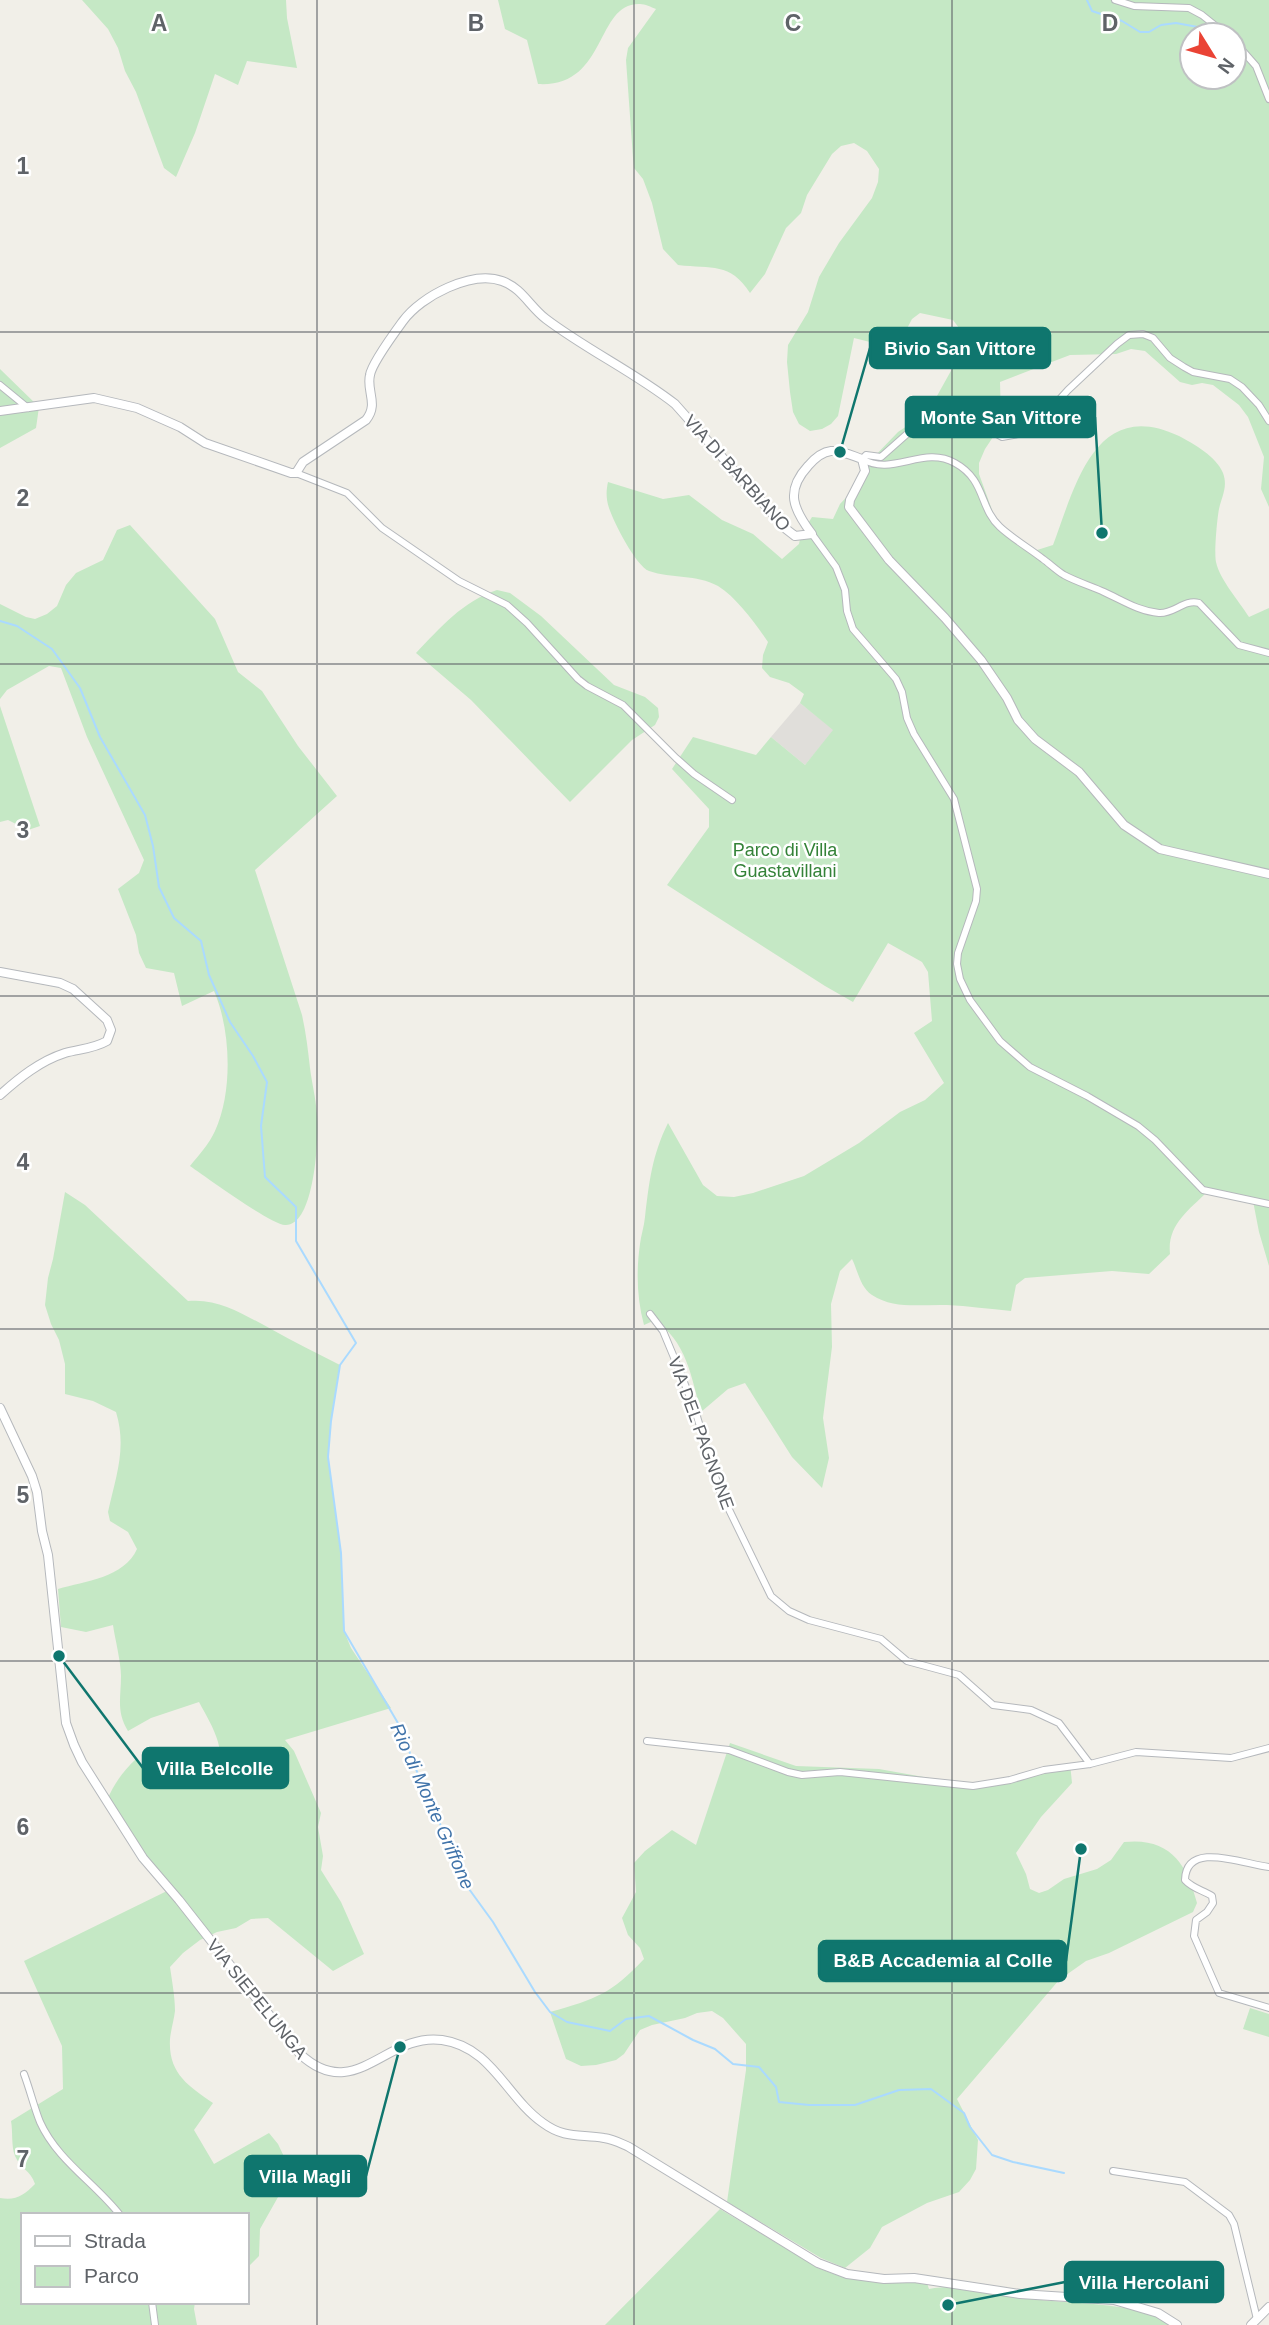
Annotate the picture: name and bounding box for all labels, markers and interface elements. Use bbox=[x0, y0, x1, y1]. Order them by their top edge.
text: A bbox=[151, 10, 167, 36]
text: B bbox=[468, 10, 484, 36]
text: C bbox=[785, 10, 801, 36]
text: D bbox=[1102, 10, 1118, 36]
north arrow bbox=[1178, 21, 1248, 91]
text: N bbox=[1214, 54, 1239, 78]
text: 1 bbox=[17, 153, 30, 179]
callout: Bivio San Vittore bbox=[870, 328, 1050, 368]
text: Bivio San Vittore bbox=[884, 338, 1036, 359]
callout: Monte San Vittore bbox=[906, 397, 1095, 437]
text: Monte San Vittore bbox=[920, 407, 1082, 428]
street label: VIA DI BARBIANO bbox=[680, 411, 794, 535]
text: 2 bbox=[17, 485, 29, 511]
text: 3 bbox=[17, 817, 29, 843]
park label: Parco di Villa Guastavillani bbox=[733, 840, 838, 881]
text: 4 bbox=[17, 1149, 30, 1175]
street label: VIA DEL PAGNONE bbox=[664, 1354, 738, 1512]
text: 5 bbox=[17, 1482, 30, 1508]
water label: Rio di Monte Griffone bbox=[386, 1720, 479, 1892]
callout: Villa Belcolle bbox=[143, 1748, 288, 1788]
text: Villa Belcolle bbox=[157, 1758, 273, 1779]
text: 6 bbox=[17, 1814, 29, 1840]
street label: VIA SIEPELUNGA bbox=[203, 1935, 311, 2063]
callout: B&B Accademia al Colle bbox=[819, 1941, 1066, 1981]
text: B&B Accademia al Colle bbox=[834, 1950, 1052, 1971]
text: 7 bbox=[17, 2146, 29, 2172]
callout: Villa Magli bbox=[245, 2156, 366, 2196]
text: Villa Magli bbox=[259, 2166, 351, 2187]
legend bbox=[21, 2213, 248, 2304]
text: Strada bbox=[84, 2229, 146, 2252]
callout: Villa Hercolani bbox=[1065, 2262, 1223, 2302]
text: Parco bbox=[84, 2264, 139, 2287]
text: Villa Hercolani bbox=[1079, 2272, 1209, 2293]

